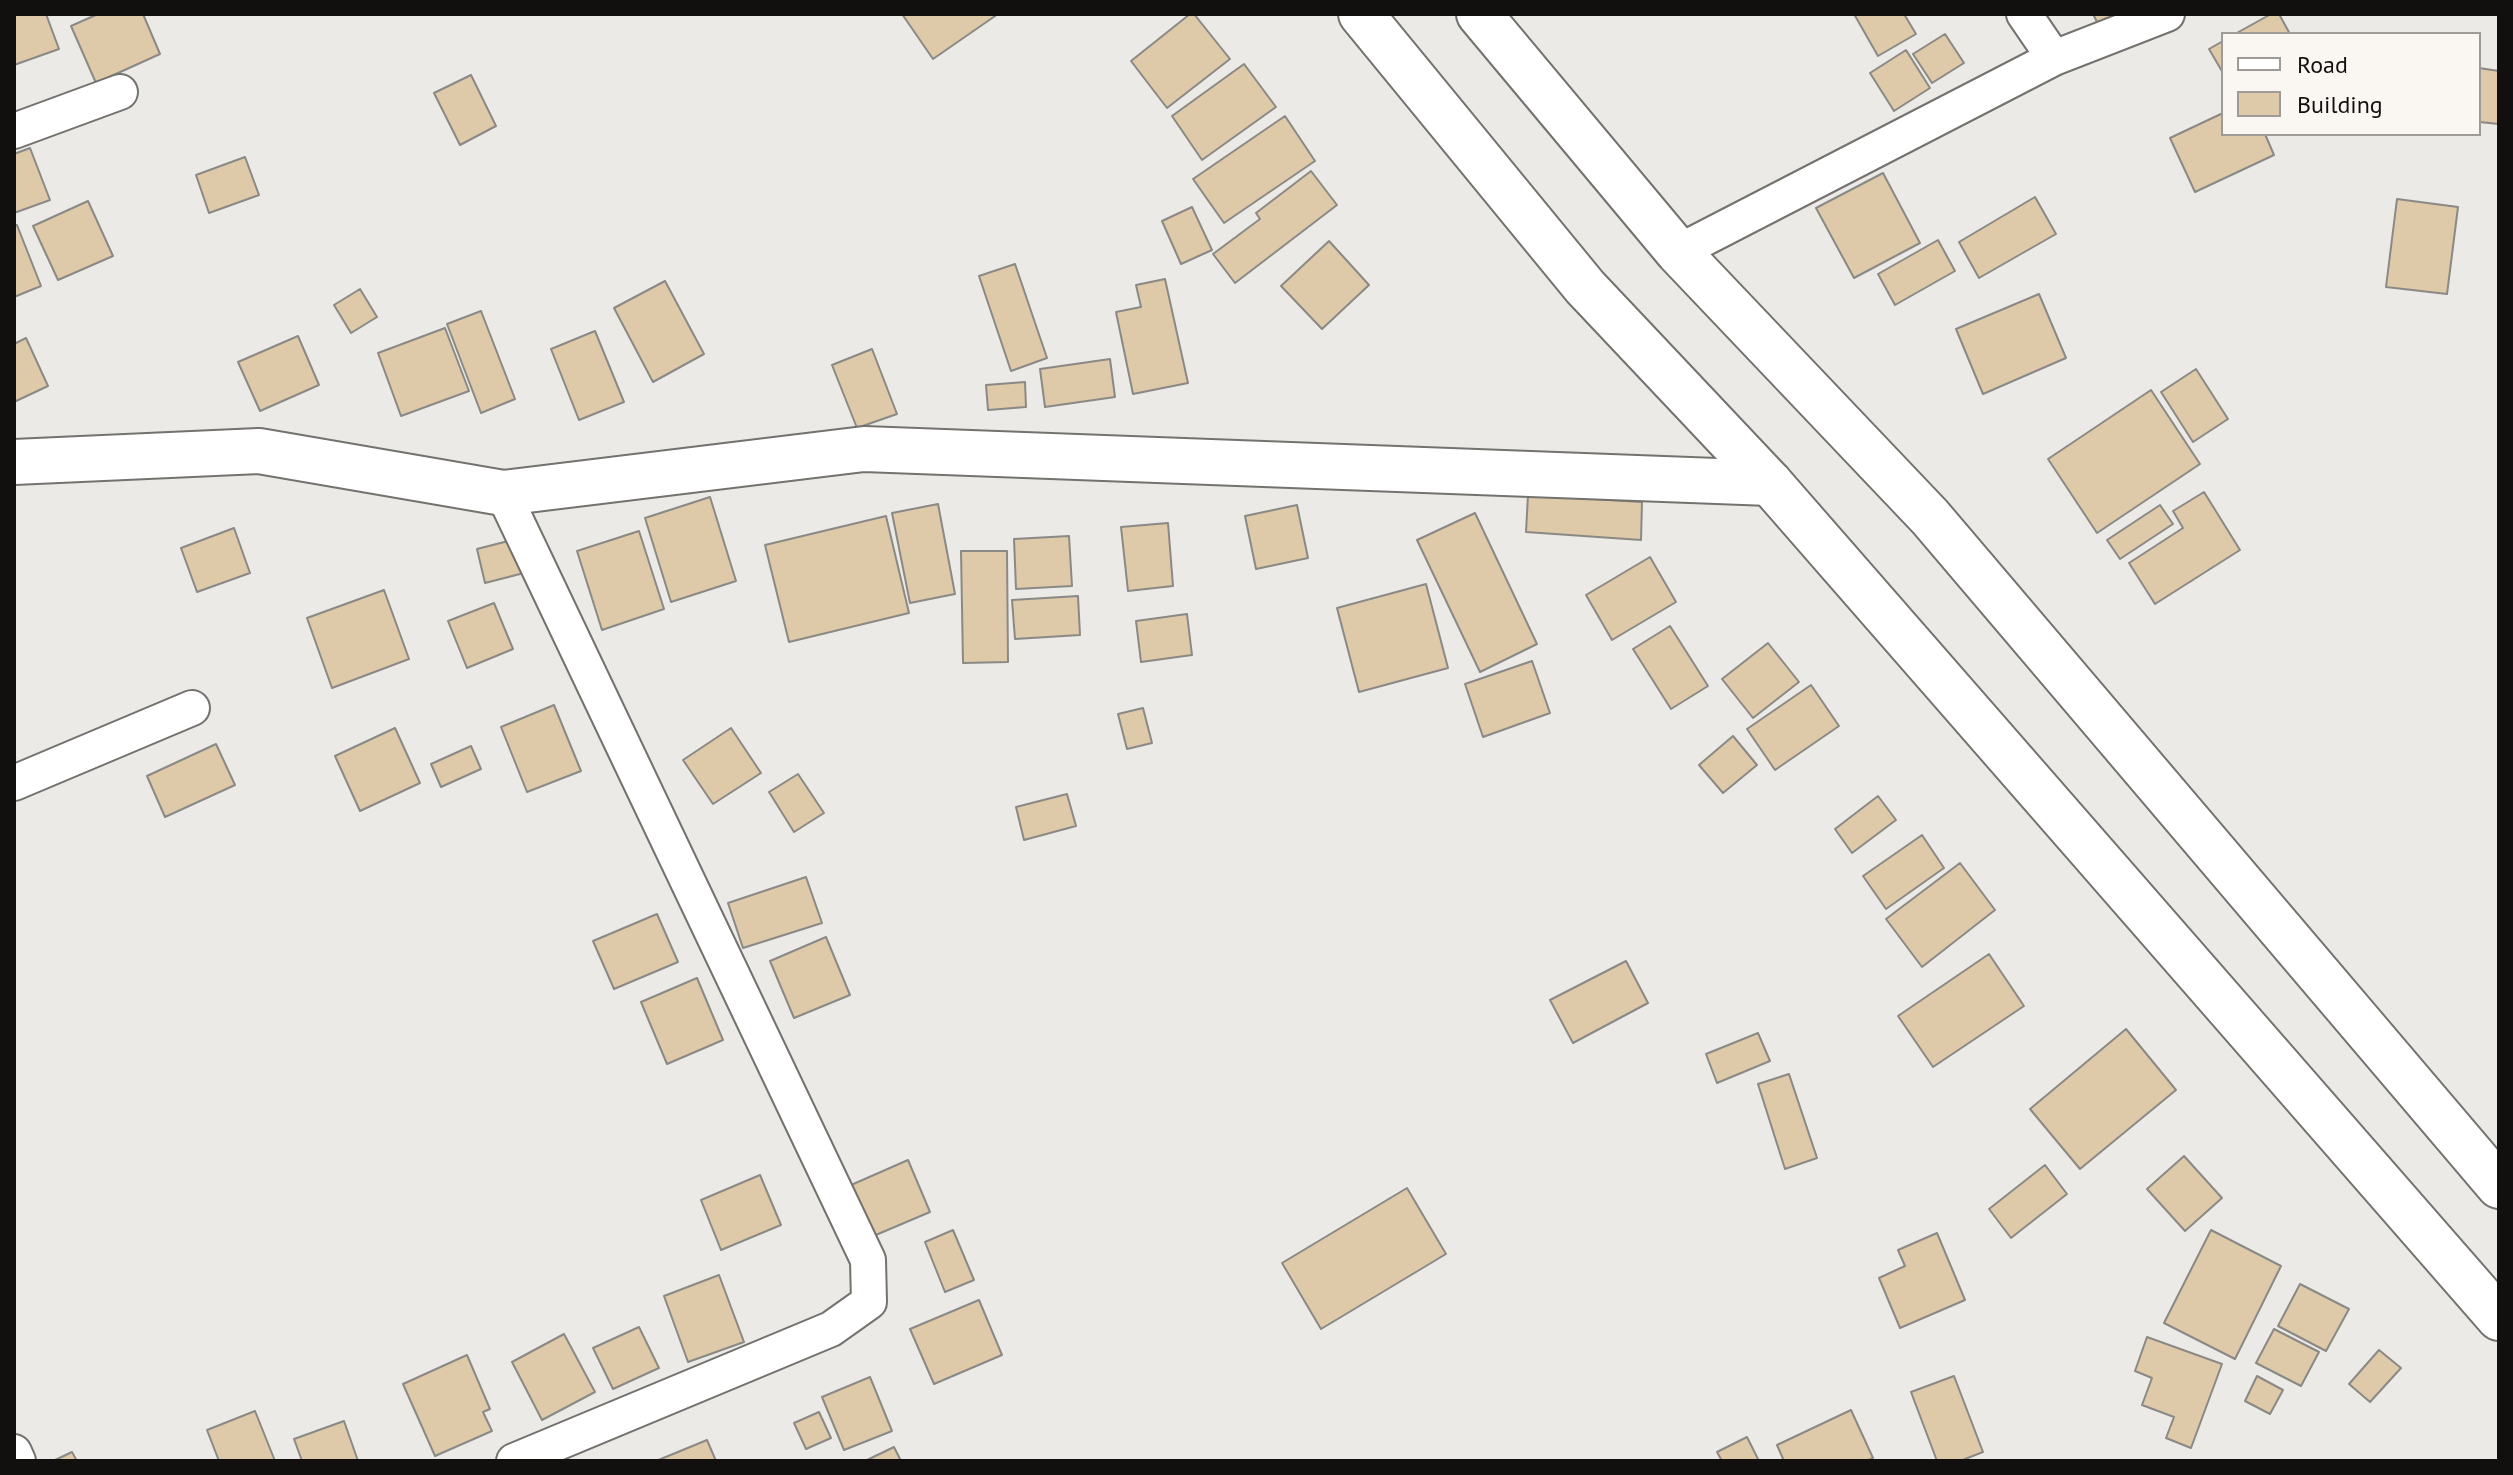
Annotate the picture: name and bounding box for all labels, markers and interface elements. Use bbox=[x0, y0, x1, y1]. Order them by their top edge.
legend bbox=[2221, 32, 2481, 136]
text: Road bbox=[2297, 49, 2348, 80]
text: Building bbox=[2297, 89, 2383, 120]

